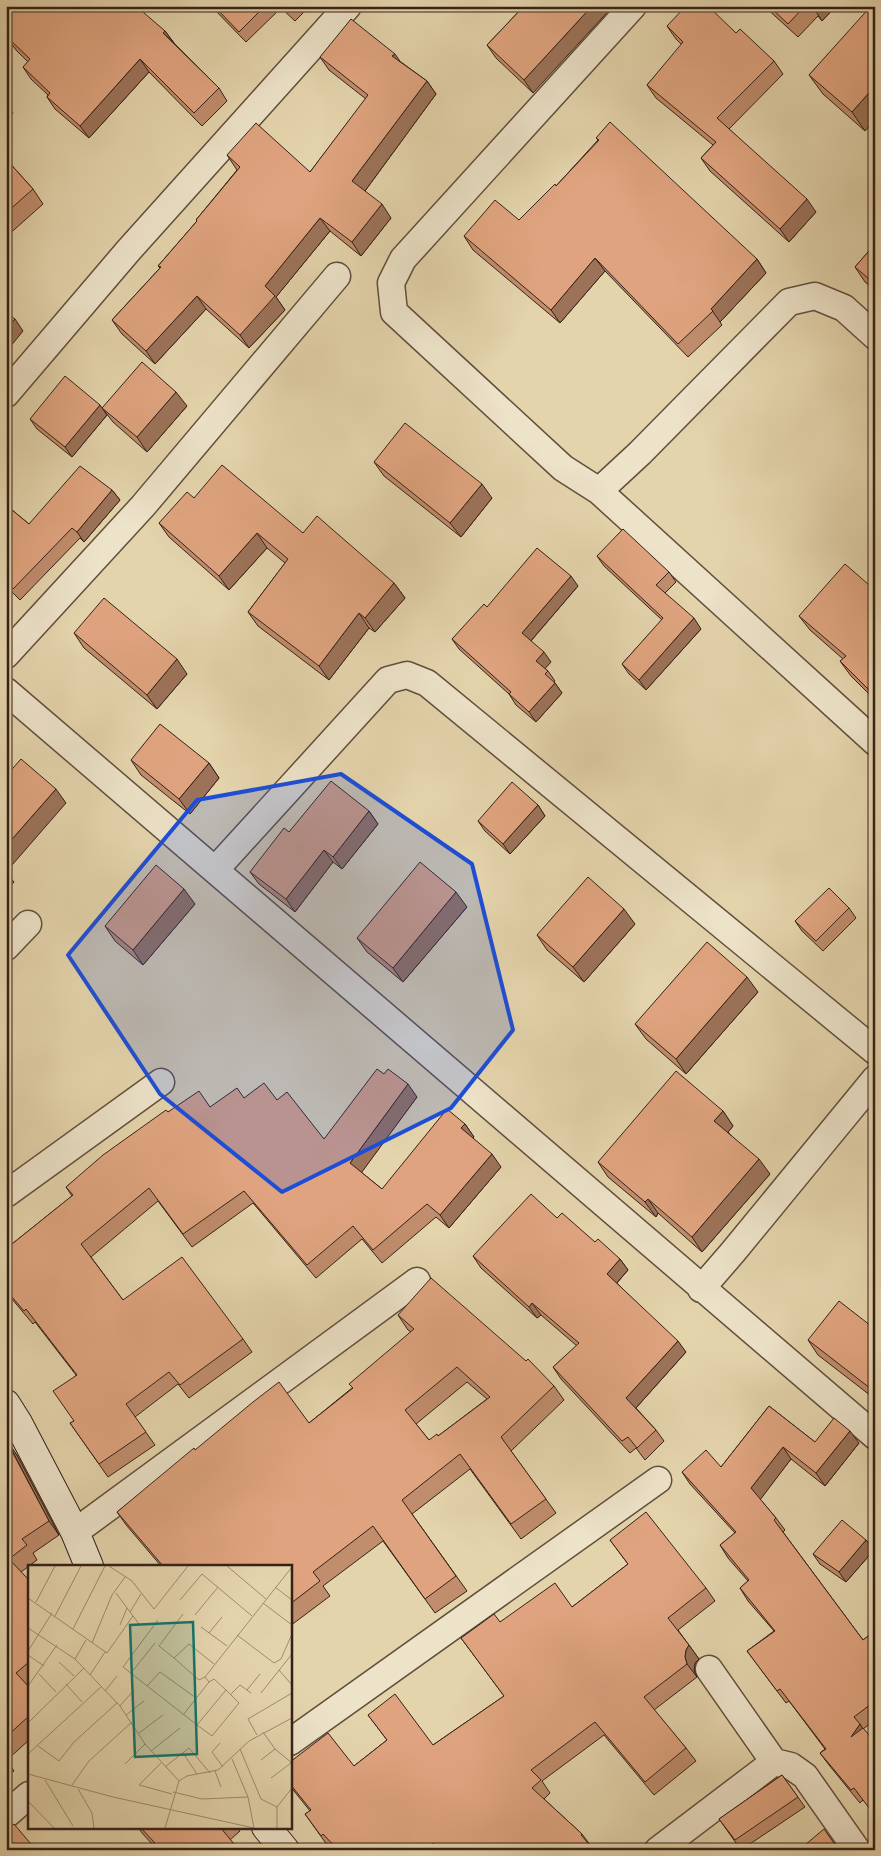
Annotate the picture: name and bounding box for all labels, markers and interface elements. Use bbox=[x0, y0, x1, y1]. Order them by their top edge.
inset map bbox=[28, 1565, 291, 1828]

